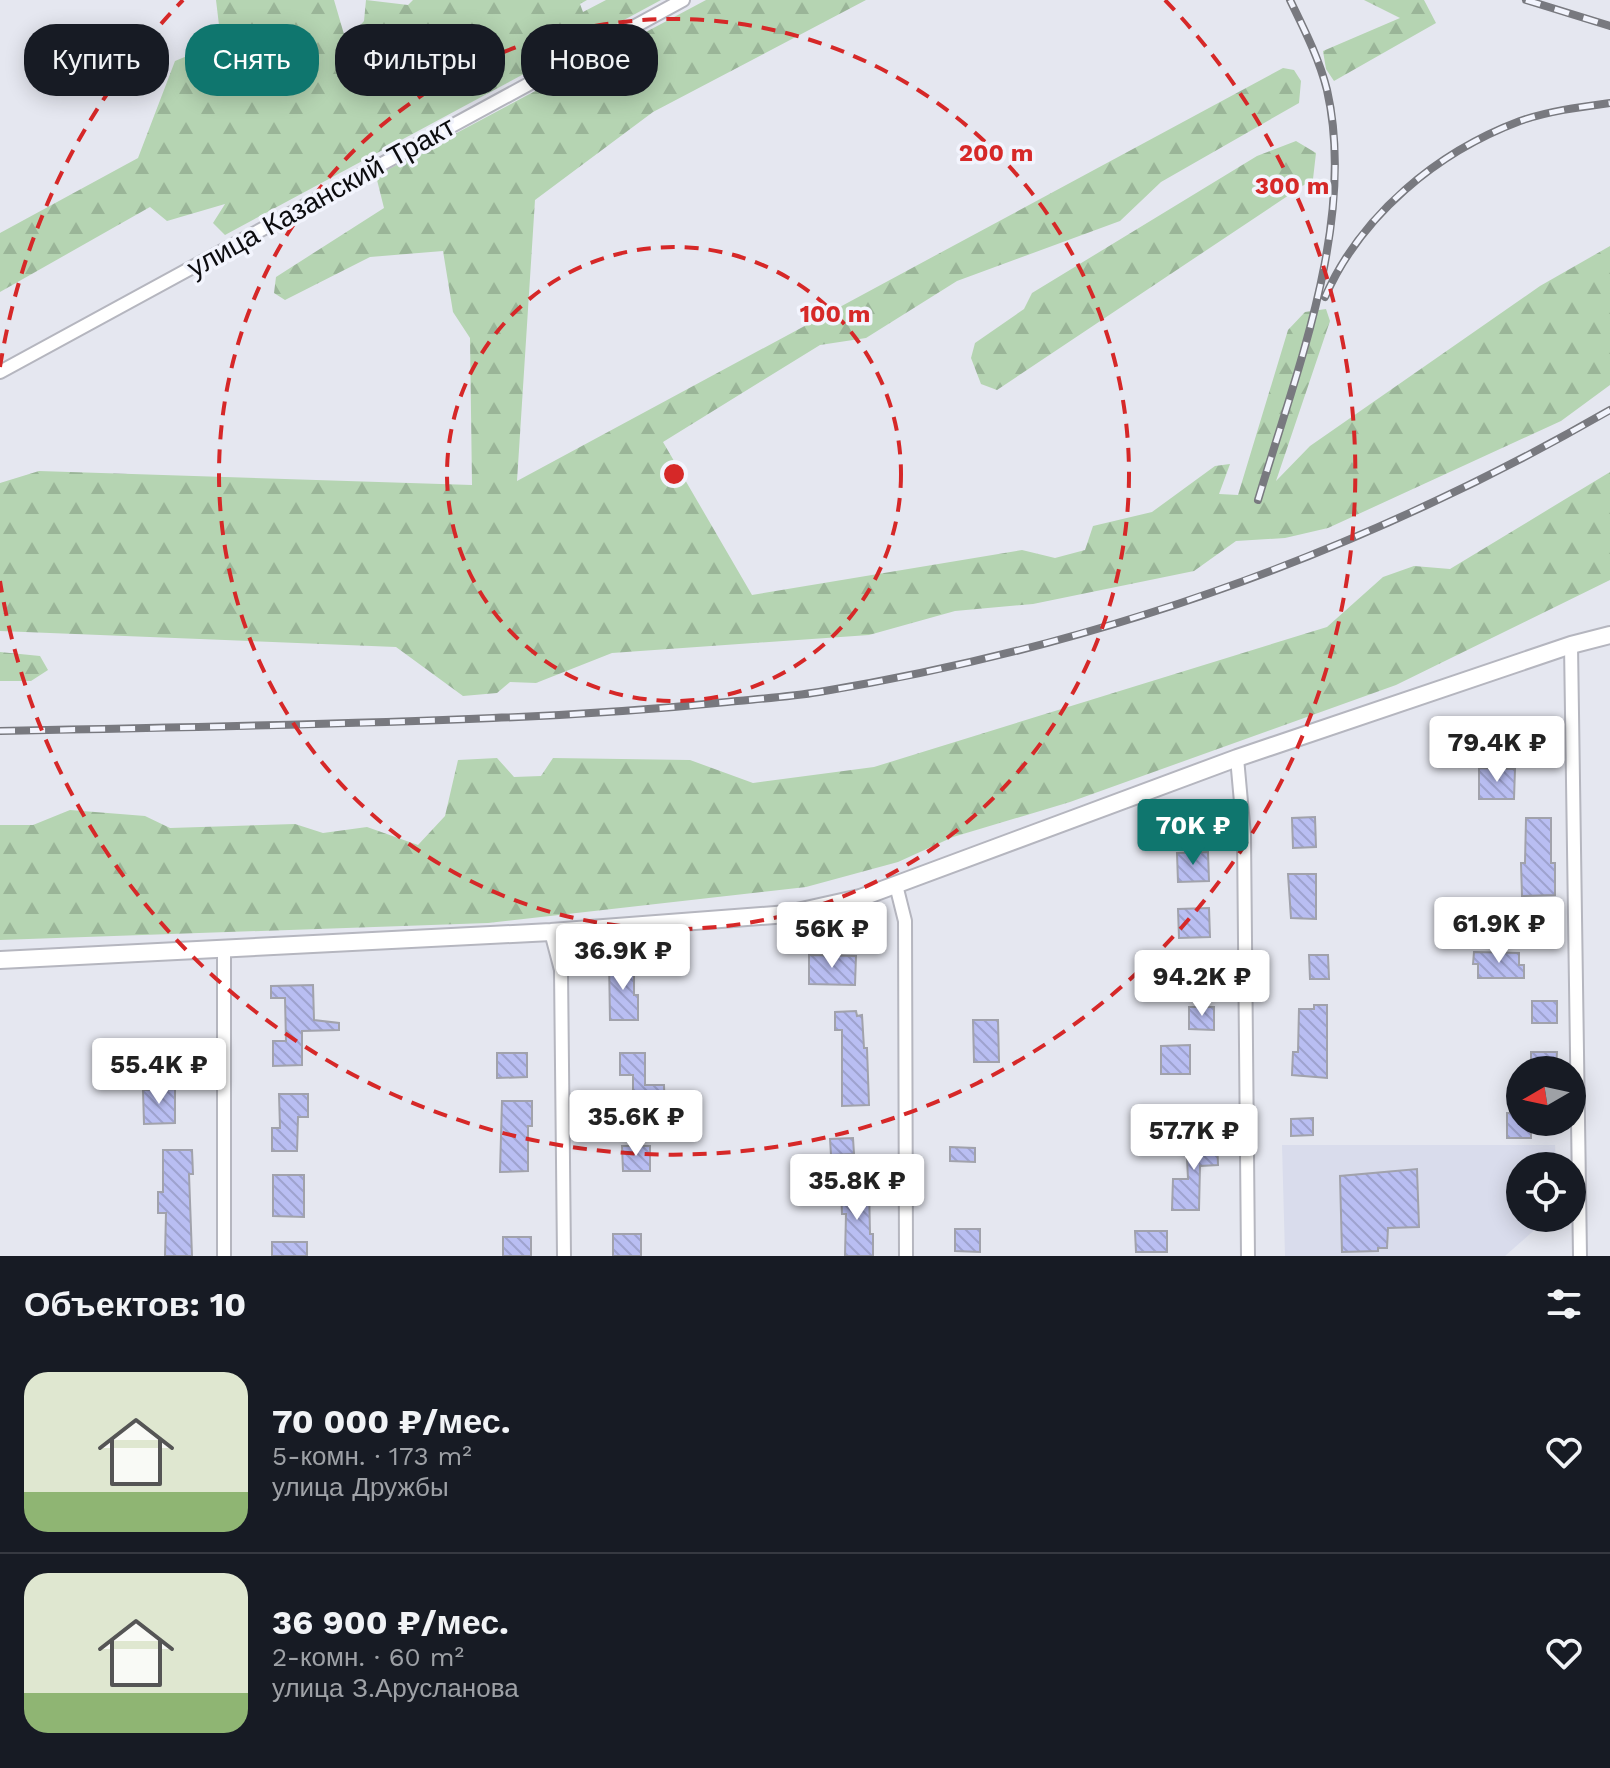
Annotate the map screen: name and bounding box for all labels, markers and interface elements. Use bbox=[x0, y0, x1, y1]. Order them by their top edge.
chip: Купить bbox=[24, 24, 169, 96]
chip: Снять bbox=[185, 24, 319, 96]
chip: Фильтры bbox=[335, 24, 505, 96]
chip: Новое bbox=[521, 24, 658, 96]
street label: улица Казанский Тракт bbox=[181, 109, 461, 284]
text: 200 m bbox=[959, 139, 1033, 167]
text: 300 m bbox=[1255, 172, 1329, 200]
text: 100 m bbox=[800, 300, 870, 328]
centre of rings bbox=[660, 460, 688, 488]
pin: 79.4K ₽ bbox=[1423, 716, 1571, 784]
text: 79.4K ₽ bbox=[1447, 727, 1547, 757]
pin: 70K ₽ bbox=[1137, 799, 1249, 867]
text: 70K ₽ bbox=[1155, 810, 1231, 840]
pin: 61.9K ₽ bbox=[1425, 897, 1573, 965]
pin: 56K ₽ bbox=[776, 902, 888, 970]
text: 61.9K ₽ bbox=[1452, 908, 1546, 938]
text: 56K ₽ bbox=[795, 913, 869, 943]
pin: 36.9K ₽ bbox=[549, 924, 697, 992]
text: 36.9K ₽ bbox=[574, 935, 672, 965]
pin: 94.2K ₽ bbox=[1128, 950, 1276, 1018]
text: 94.2K ₽ bbox=[1153, 961, 1251, 991]
pin: 55.4K ₽ bbox=[85, 1038, 233, 1106]
text: 55.4K ₽ bbox=[110, 1049, 208, 1079]
north arrow bbox=[1506, 1056, 1586, 1136]
map controls bbox=[1506, 1056, 1586, 1232]
pin: 35.6K ₽ bbox=[562, 1090, 710, 1158]
text: 35.6K ₽ bbox=[587, 1101, 685, 1131]
pin: 57.7K ₽ bbox=[1120, 1104, 1268, 1172]
text: 57.7K ₽ bbox=[1149, 1115, 1239, 1145]
button: locate bbox=[1506, 1152, 1586, 1232]
pin: 35.8K ₽ bbox=[783, 1154, 931, 1222]
text: 35.8K ₽ bbox=[808, 1165, 906, 1195]
icon: filters bbox=[1542, 1282, 1586, 1326]
text: Объектов: 10 bbox=[24, 1284, 246, 1324]
text: 70 000 ₽/мес. bbox=[272, 1401, 511, 1441]
icon: home bbox=[88, 1404, 184, 1500]
icon: heart bbox=[1542, 1430, 1586, 1474]
text: 5-комн. · 173 m² bbox=[272, 1441, 472, 1471]
text: улица Дружбы bbox=[272, 1472, 449, 1502]
text: 36 900 ₽/мес. bbox=[272, 1602, 509, 1642]
icon: home bbox=[88, 1605, 184, 1701]
icon: heart bbox=[1542, 1631, 1586, 1675]
text: 2-комн. · 60 m² bbox=[272, 1642, 464, 1672]
text: улица З.Арусланова bbox=[272, 1673, 519, 1703]

